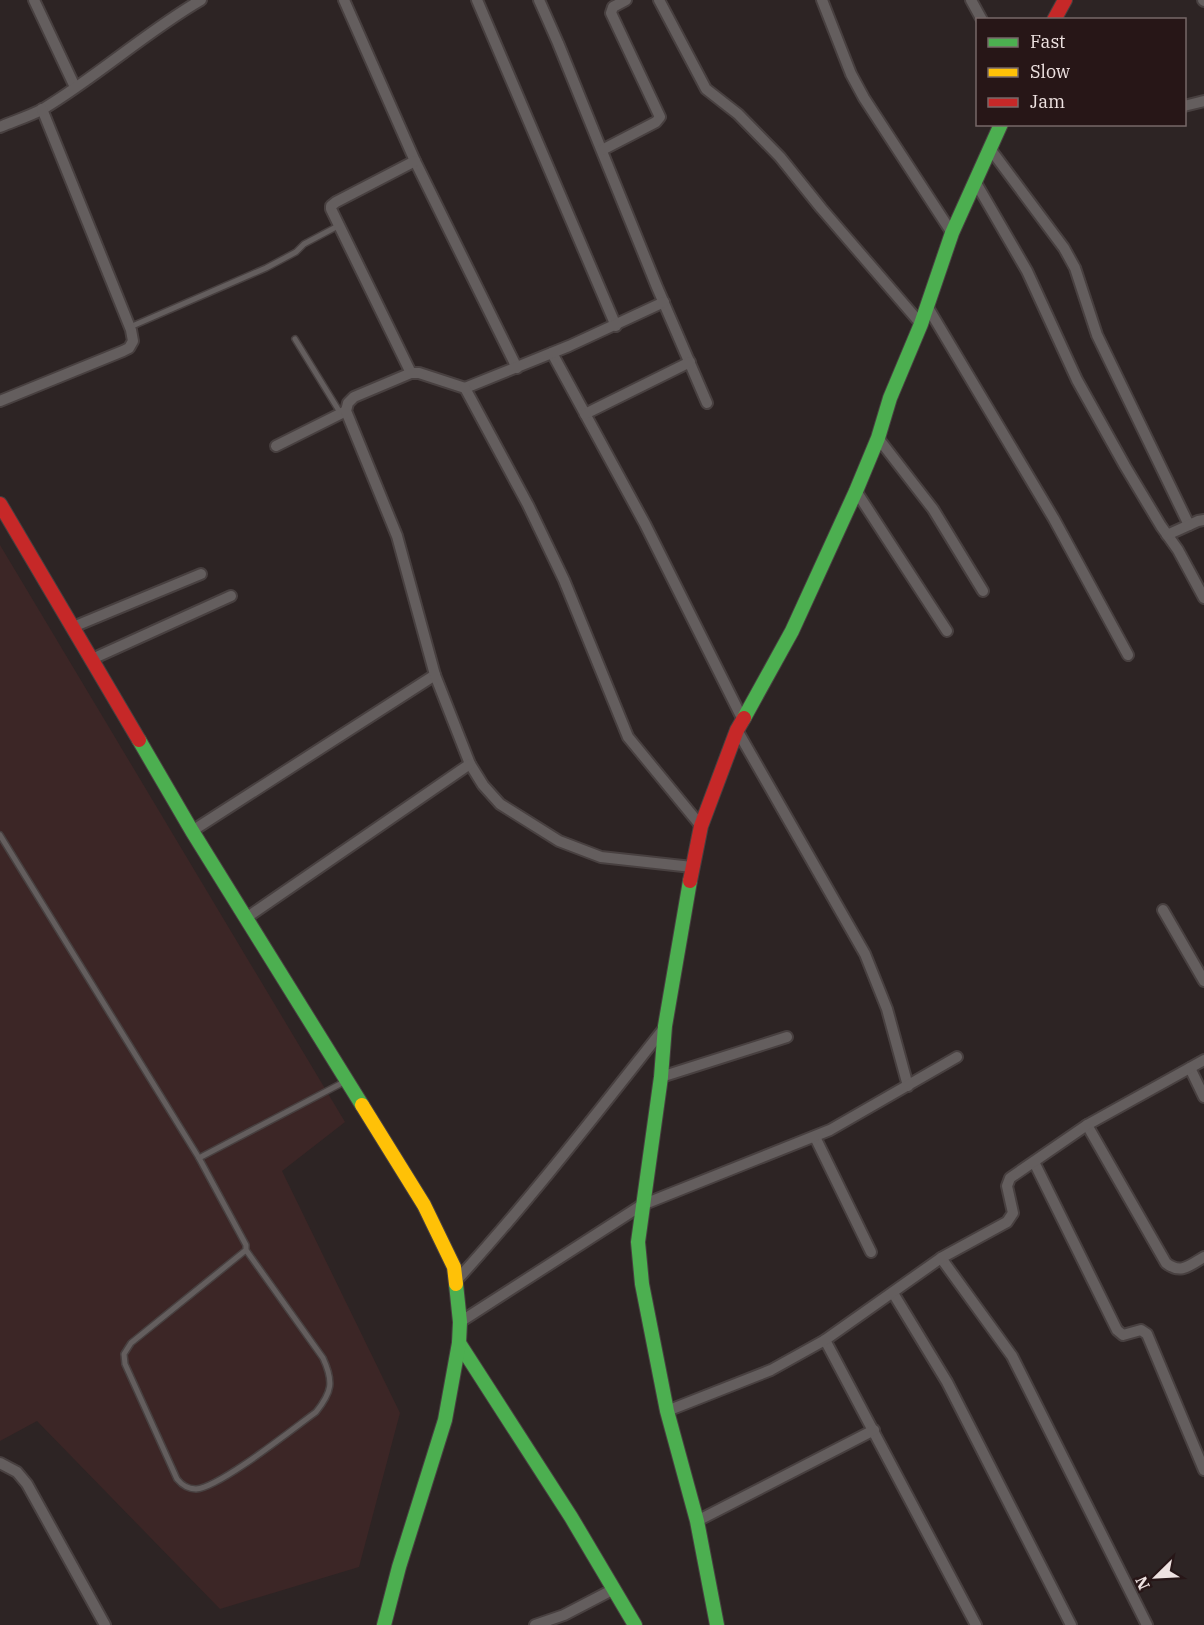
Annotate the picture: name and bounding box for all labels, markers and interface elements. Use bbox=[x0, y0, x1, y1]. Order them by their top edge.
legend bbox=[976, 18, 1186, 126]
text: Fast bbox=[1030, 30, 1065, 53]
text: Slow bbox=[1030, 60, 1070, 83]
text: Jam bbox=[1030, 90, 1065, 113]
north arrow bbox=[1126, 1547, 1186, 1607]
text: N bbox=[1131, 1573, 1154, 1593]

